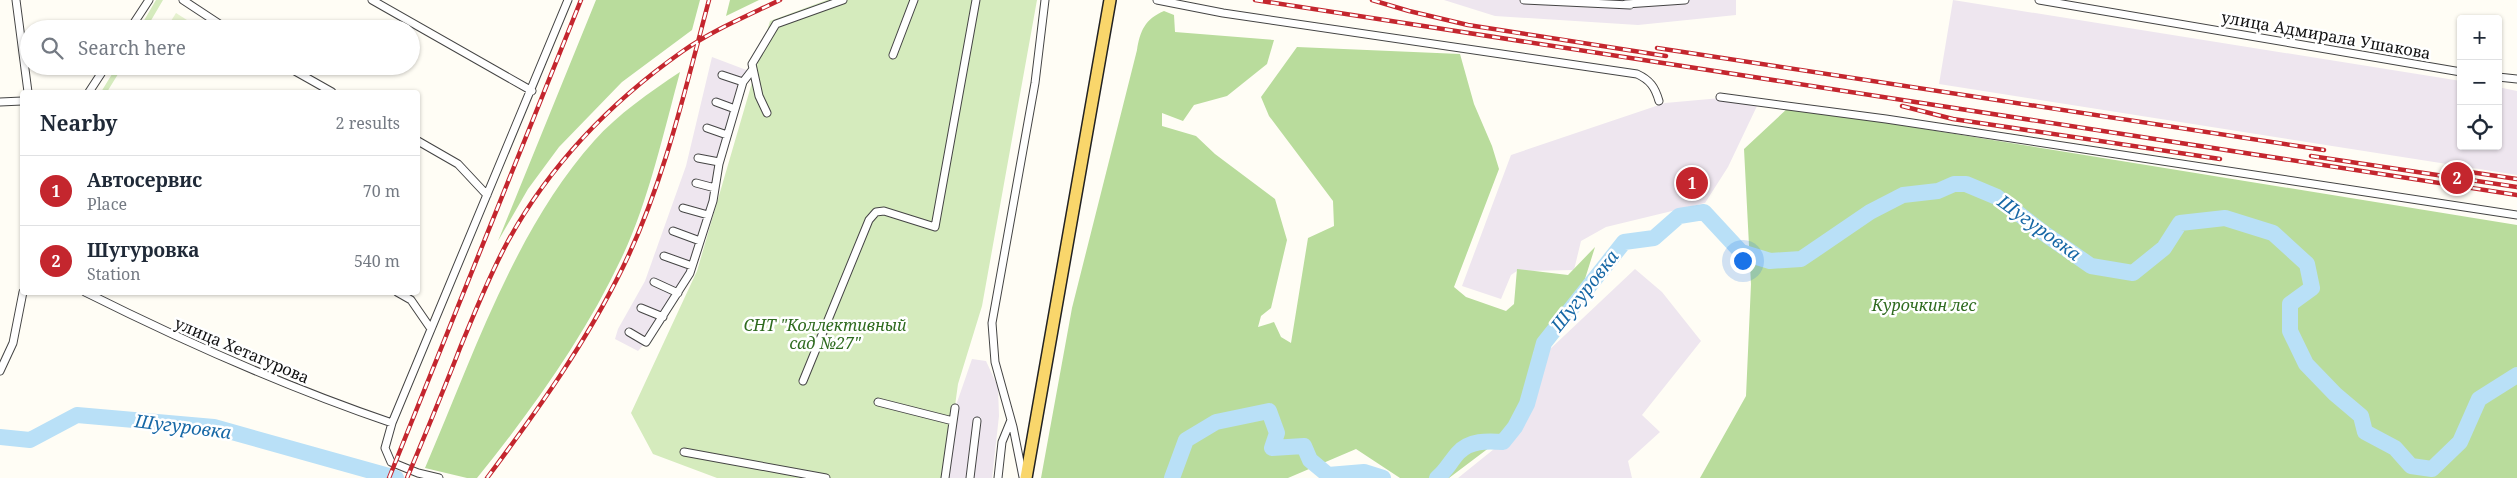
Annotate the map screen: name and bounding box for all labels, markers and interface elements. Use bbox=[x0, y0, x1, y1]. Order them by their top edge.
street label: улица Адмирала Ушакова bbox=[2220, 6, 2432, 64]
map controls bbox=[2457, 15, 2502, 150]
button: + bbox=[2457, 15, 2502, 60]
search box bbox=[20, 20, 420, 75]
icon: search bbox=[38, 34, 66, 62]
text: Search here bbox=[78, 35, 186, 61]
button: − bbox=[2457, 60, 2502, 105]
button: locate bbox=[2457, 105, 2502, 150]
text: Nearby bbox=[40, 109, 118, 137]
text: 2 results bbox=[336, 112, 400, 134]
pin: 2 bbox=[2441, 159, 2473, 197]
pin: 1 bbox=[1676, 164, 1708, 202]
text: Автосервис bbox=[87, 167, 202, 193]
text: 1 bbox=[51, 180, 61, 202]
text: 70 m bbox=[363, 180, 400, 202]
water label: Шугуровка bbox=[1992, 188, 2086, 265]
text: Place bbox=[87, 193, 127, 215]
text: Шугуровка bbox=[87, 237, 200, 263]
water label: Шугуровка bbox=[1544, 245, 1624, 337]
your location bbox=[1730, 248, 1756, 274]
text: 2 bbox=[51, 250, 61, 272]
text: 540 m bbox=[354, 250, 400, 272]
text: Station bbox=[87, 263, 141, 285]
park label: Курочкин лес bbox=[1871, 294, 1976, 316]
street label: улица Хетагурова bbox=[171, 312, 313, 388]
park label: СНТ "Коллективный сад №27" bbox=[743, 314, 907, 354]
water label: Шугуровка bbox=[132, 408, 233, 444]

